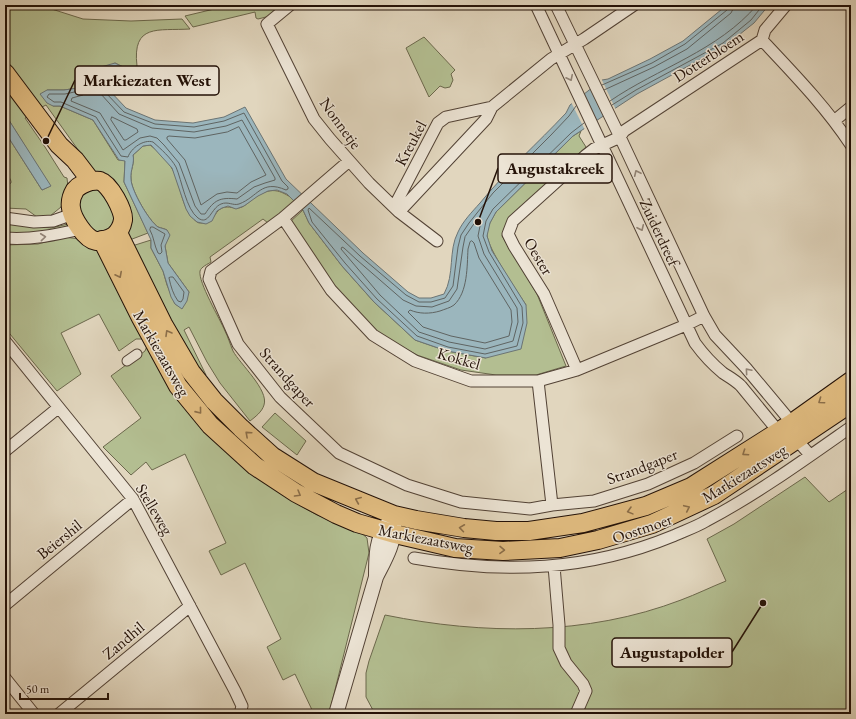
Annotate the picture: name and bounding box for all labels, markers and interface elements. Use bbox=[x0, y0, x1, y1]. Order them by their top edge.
street label: Dotterbloem bbox=[669, 26, 748, 87]
callout: Markiezaten West bbox=[75, 66, 219, 95]
text: Markiezaten West bbox=[83, 69, 212, 91]
one-way arrow bbox=[565, 74, 573, 81]
street label: Nonnetje bbox=[315, 93, 366, 153]
street label: Kreukel bbox=[390, 117, 431, 170]
callout: Augustakreek bbox=[498, 154, 612, 183]
text: Augustakreek bbox=[505, 157, 605, 179]
one-way arrow bbox=[634, 170, 642, 178]
street label: Zuiderdreef bbox=[635, 195, 685, 271]
one-way arrow bbox=[636, 224, 644, 232]
one-way arrow bbox=[40, 233, 46, 242]
street label: Oester bbox=[519, 234, 558, 279]
one-way arrow bbox=[114, 271, 122, 278]
street label: Markiezaatsweg bbox=[128, 306, 195, 401]
one-way arrow bbox=[166, 329, 173, 337]
street label: Kokkel bbox=[435, 342, 483, 375]
street label: Strandgaper bbox=[255, 343, 321, 412]
one-way arrow bbox=[745, 368, 752, 375]
one-way arrow bbox=[819, 397, 826, 404]
one-way arrow bbox=[194, 407, 201, 414]
one-way arrow bbox=[245, 432, 252, 439]
street label: Markiezaatsweg bbox=[698, 438, 792, 508]
street label: Strandgaper bbox=[604, 443, 681, 490]
one-way arrow bbox=[742, 448, 749, 455]
street label: Stelleweg bbox=[131, 480, 179, 540]
one-way arrow bbox=[294, 489, 301, 496]
one-way arrow bbox=[355, 497, 362, 505]
one-way arrow bbox=[683, 505, 690, 513]
one-way arrow bbox=[627, 506, 633, 514]
street label: Oostmoer bbox=[609, 508, 676, 549]
street label: Beiershil bbox=[32, 515, 86, 564]
street label: Markiezaatsweg bbox=[377, 519, 476, 558]
one-way arrow bbox=[459, 524, 465, 533]
one-way arrow bbox=[499, 546, 505, 554]
street label: Zandhil bbox=[98, 617, 149, 664]
callout: Augustapolder bbox=[612, 638, 732, 667]
text: Augustapolder bbox=[619, 641, 724, 663]
scale bar bbox=[20, 675, 108, 701]
text: 50 m bbox=[26, 681, 50, 697]

